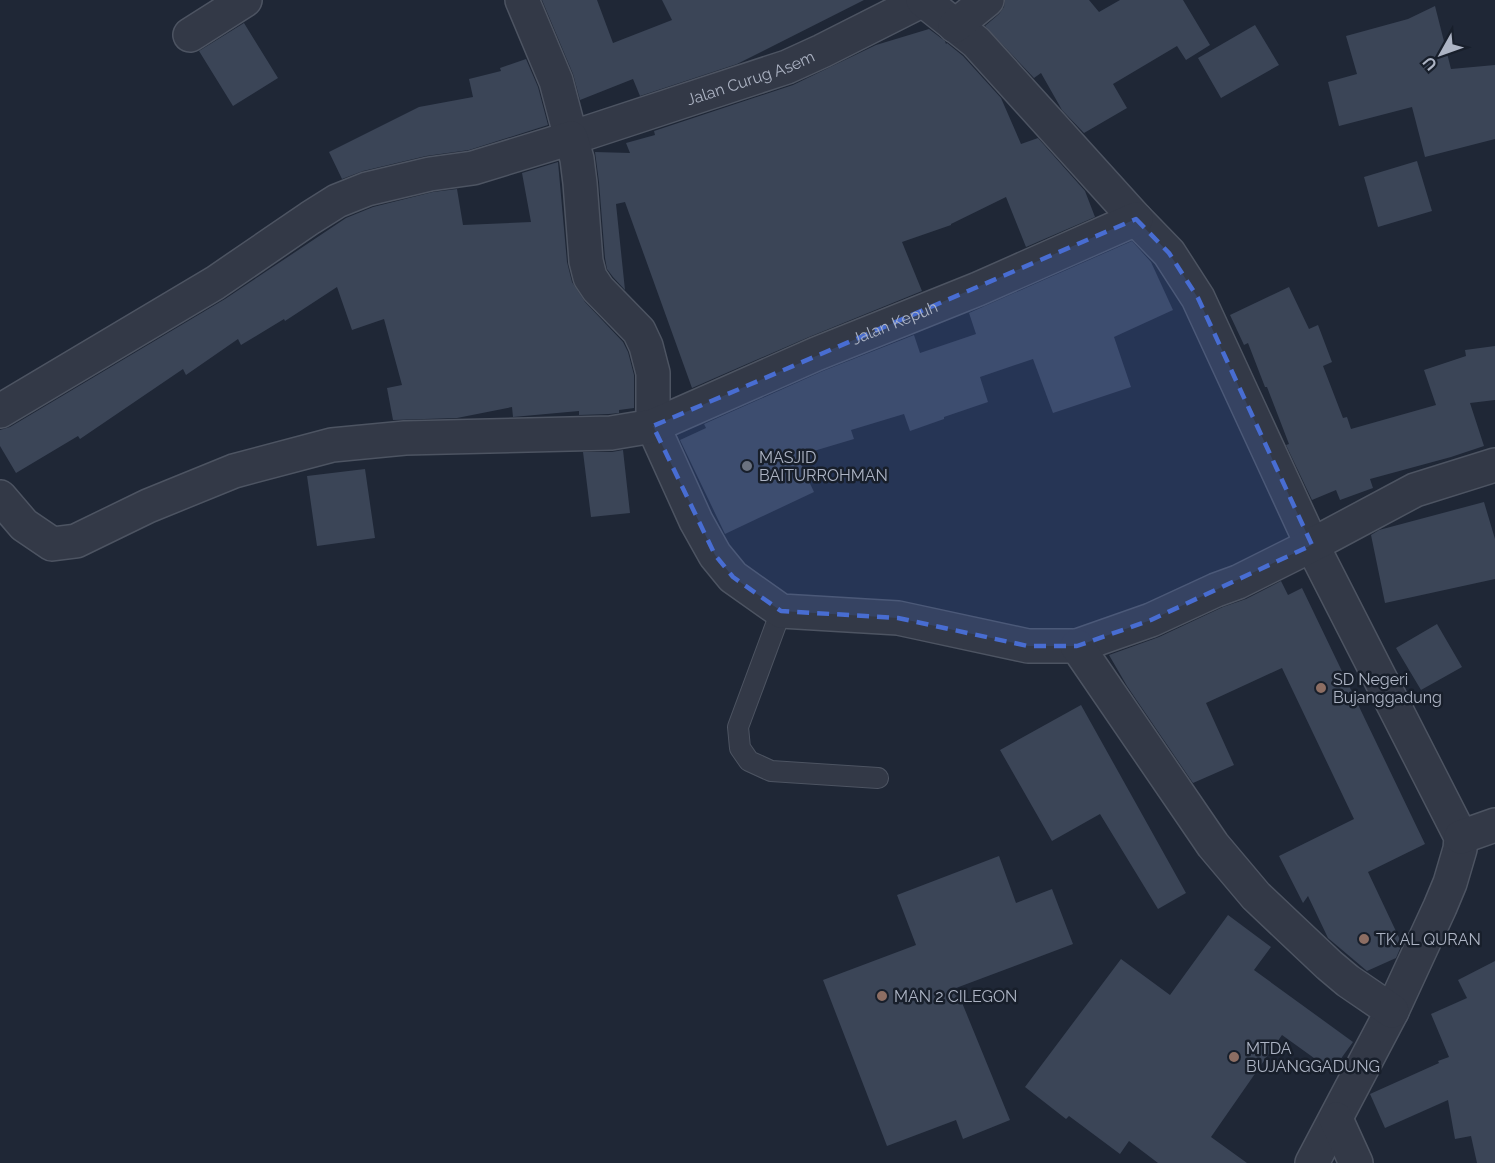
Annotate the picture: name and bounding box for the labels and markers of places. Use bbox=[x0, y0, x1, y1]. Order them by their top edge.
place label: MASJID BAITURROHMAN bbox=[759, 448, 888, 485]
marker: MASJID BAITURROHMAN bbox=[740, 459, 754, 473]
place label: SD Negeri Bujanggadung bbox=[1333, 670, 1442, 707]
marker: SD Negeri Bujanggadung bbox=[1314, 681, 1328, 695]
place label: TK AL QURAN bbox=[1376, 930, 1481, 949]
marker: TK AL QURAN bbox=[1357, 932, 1371, 946]
place label: MAN 2 CILEGON bbox=[894, 987, 1017, 1006]
marker: MAN 2 CILEGON bbox=[875, 989, 889, 1003]
place label: MTDA BUJANGGADUNG bbox=[1246, 1039, 1380, 1076]
marker: MTDA BUJANGGADUNG bbox=[1227, 1050, 1241, 1064]

